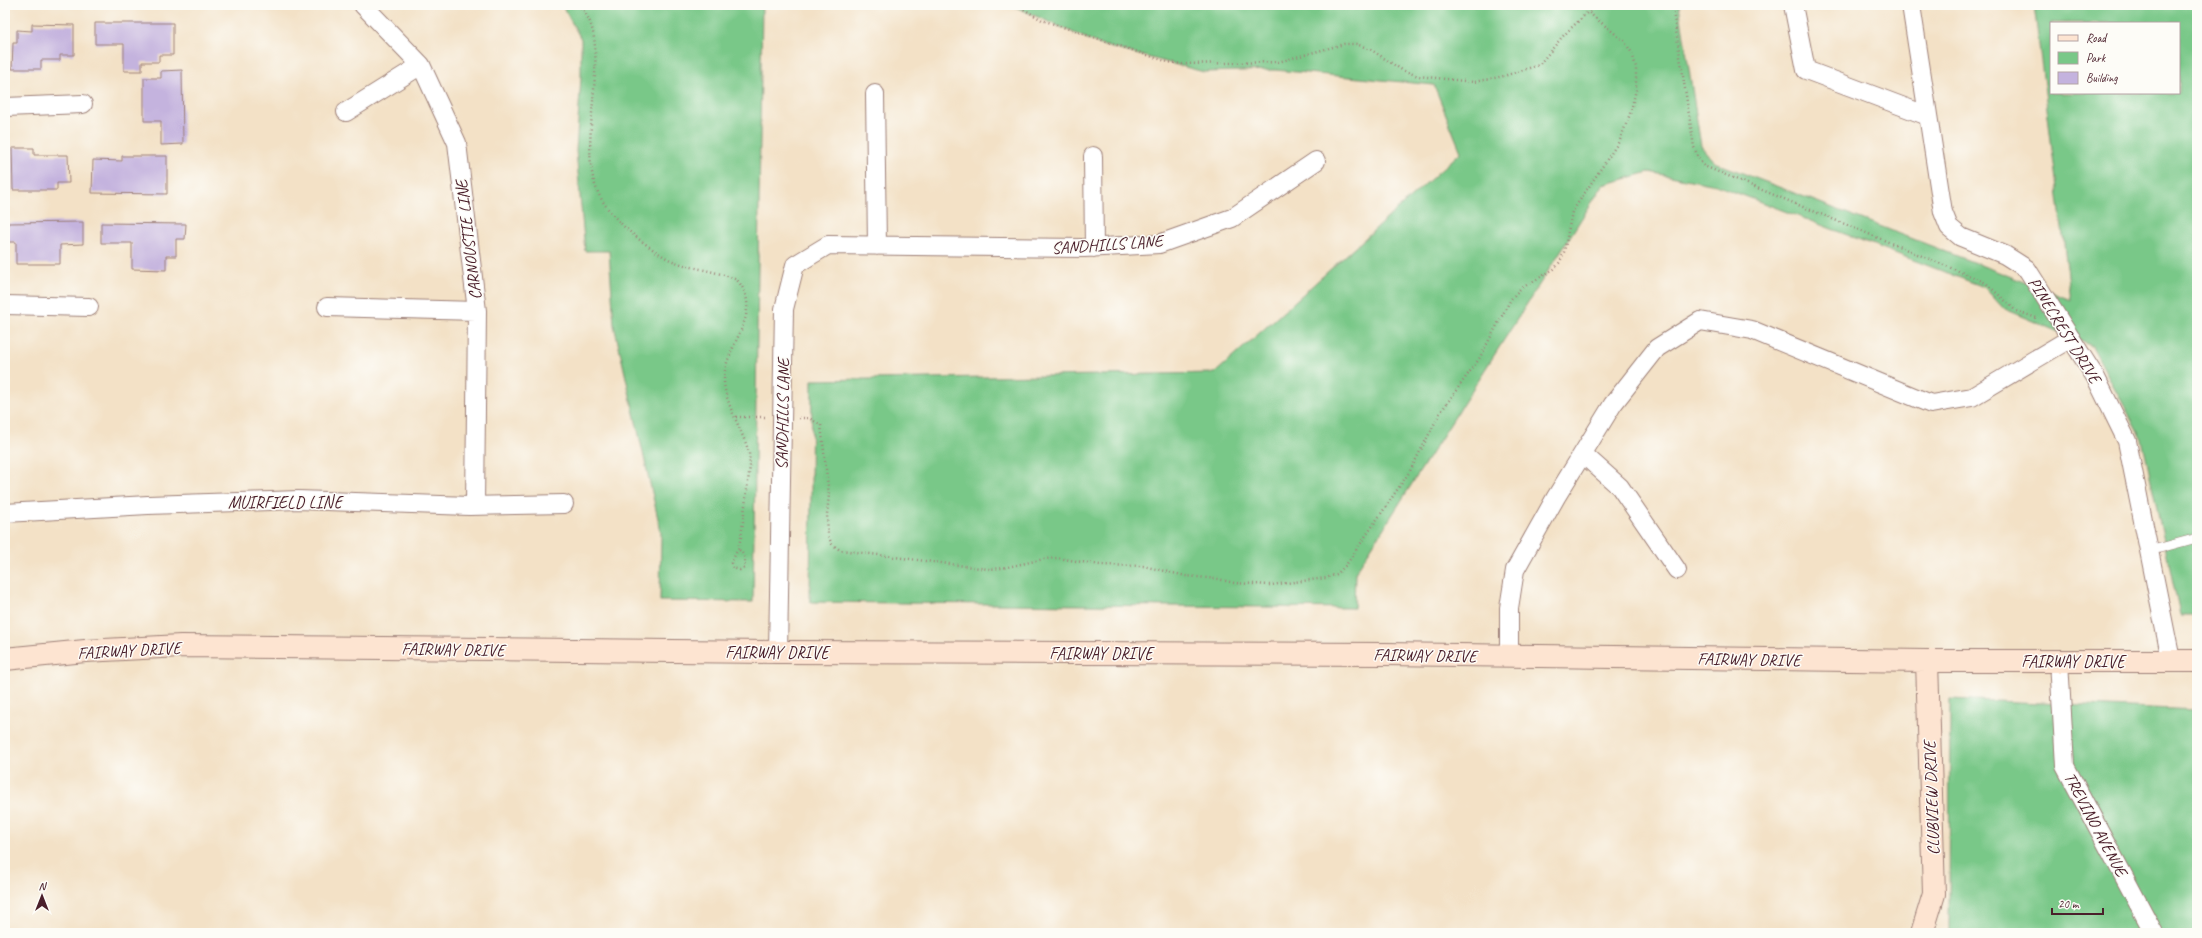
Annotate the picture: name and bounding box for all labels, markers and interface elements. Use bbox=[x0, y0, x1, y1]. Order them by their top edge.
legend bbox=[2050, 22, 2180, 94]
text: Road bbox=[2086, 30, 2108, 46]
text: Park bbox=[2086, 50, 2107, 66]
text: Building bbox=[2086, 70, 2118, 86]
street label: CARNOUSTIE LINE bbox=[451, 177, 486, 301]
street label: SANDHILLS LANE bbox=[1051, 230, 1165, 259]
street label: PINECREST DRIVE bbox=[2024, 273, 2107, 389]
street label: SANDHILLS LANE bbox=[771, 356, 794, 470]
street label: MUIRFIELD LINE bbox=[228, 492, 345, 513]
street label: FAIRWAY DRIVE bbox=[77, 637, 184, 664]
street label: FAIRWAY DRIVE bbox=[401, 638, 508, 661]
street label: FAIRWAY DRIVE bbox=[725, 642, 831, 663]
street label: FAIRWAY DRIVE bbox=[1049, 643, 1155, 664]
street label: FAIRWAY DRIVE bbox=[1373, 644, 1480, 667]
street label: FAIRWAY DRIVE bbox=[1697, 648, 1804, 671]
street label: FAIRWAY DRIVE bbox=[2021, 651, 2127, 672]
street label: CLUBVIEW DRIVE bbox=[1919, 738, 1944, 856]
street label: TREVINO AVENUE bbox=[2059, 769, 2133, 882]
north arrow bbox=[22, 876, 62, 916]
text: N bbox=[39, 879, 48, 893]
scale bar bbox=[2052, 890, 2103, 916]
text: 20 m bbox=[2058, 896, 2080, 912]

